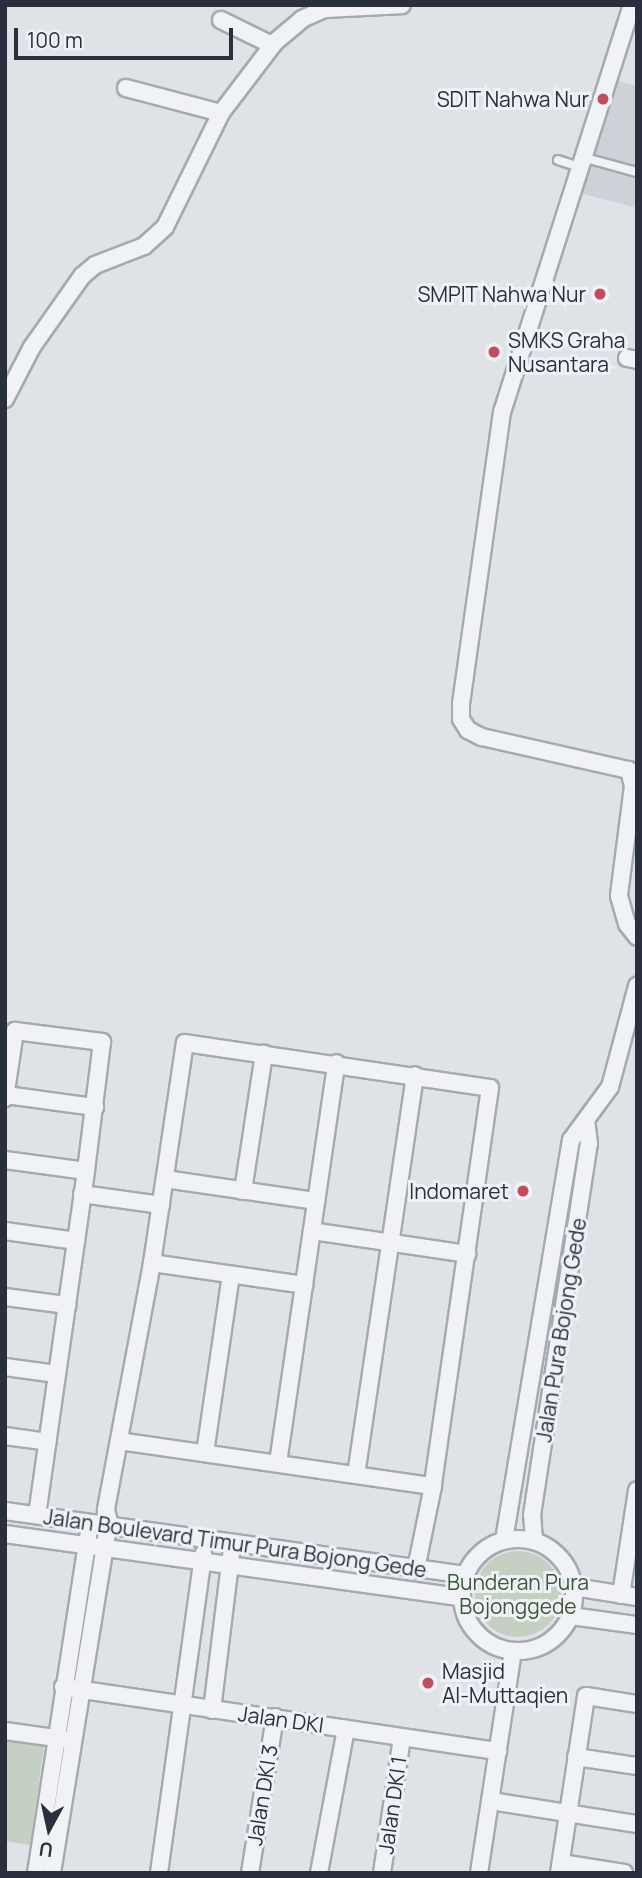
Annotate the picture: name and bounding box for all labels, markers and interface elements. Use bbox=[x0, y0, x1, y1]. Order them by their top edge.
scale bar bbox=[18, 14, 236, 58]
text: 100 m bbox=[27, 26, 83, 54]
place label: SDIT Nahwa Nur bbox=[436, 86, 589, 112]
marker: SDIT Nahwa Nur bbox=[595, 91, 611, 107]
place label: SMPIT Nahwa Nur bbox=[417, 281, 586, 307]
marker: SMPIT Nahwa Nur bbox=[592, 286, 608, 302]
place label: SMKS Graha Nusantara bbox=[508, 327, 625, 377]
marker: SMKS Graha Nusantara bbox=[486, 344, 502, 360]
place label: Indomaret bbox=[409, 1178, 509, 1204]
marker: Indomaret bbox=[515, 1183, 531, 1199]
street label: Jalan Pura Bojong Gede bbox=[531, 1216, 591, 1444]
street label: Jalan Boulevard Timur Pura Bojong Gede bbox=[42, 1504, 428, 1582]
park label: Bunderan Pura Bojonggede bbox=[447, 1569, 589, 1619]
place label: Masjid Al-Muttaqien bbox=[442, 1658, 568, 1708]
marker: Masjid Al-Muttaqien bbox=[420, 1675, 436, 1691]
street label: Jalan DKI bbox=[237, 1701, 325, 1737]
street label: Jalan DKI 3 bbox=[242, 1743, 282, 1847]
street label: Jalan DKI 1 bbox=[373, 1754, 411, 1856]
north arrow bbox=[14, 1794, 84, 1864]
text: U bbox=[37, 1836, 55, 1864]

